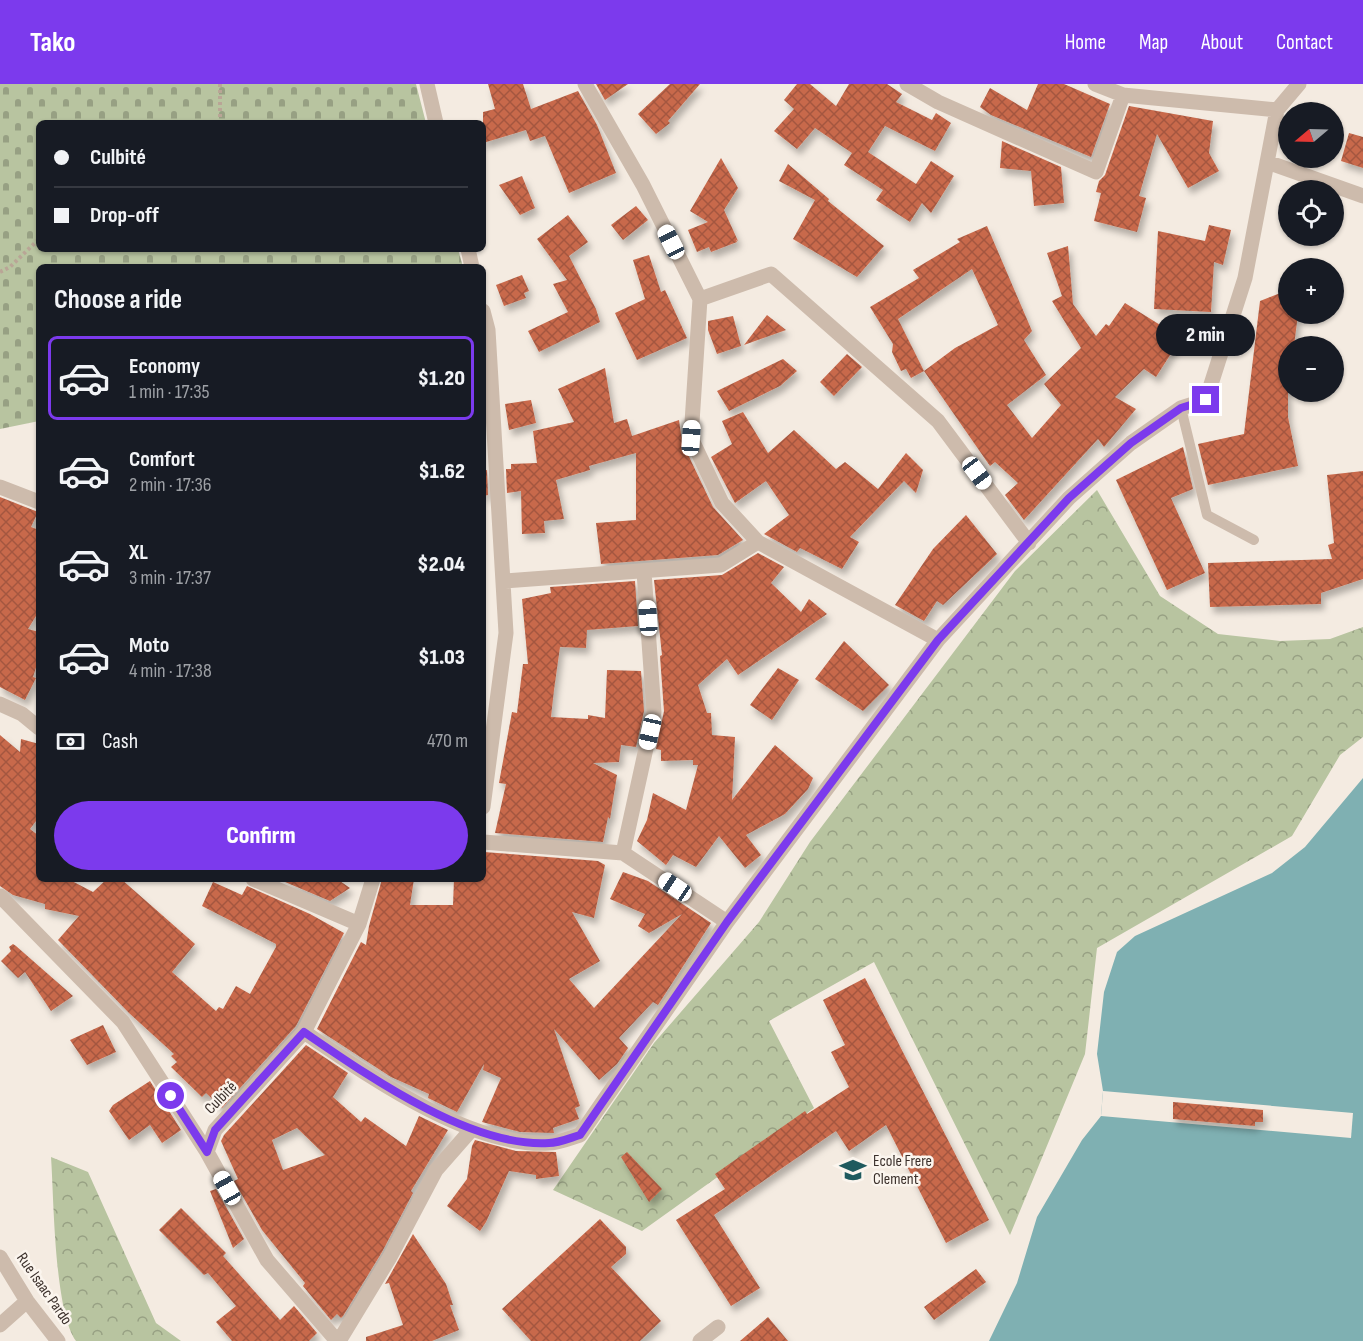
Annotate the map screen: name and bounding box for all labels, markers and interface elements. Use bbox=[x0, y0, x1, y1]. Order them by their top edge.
text: Tako bbox=[30, 26, 75, 59]
text: Home bbox=[1065, 30, 1106, 55]
text: Map bbox=[1139, 30, 1168, 55]
text: About bbox=[1201, 30, 1243, 55]
text: Contact bbox=[1276, 30, 1333, 55]
north arrow bbox=[1278, 102, 1344, 168]
map controls bbox=[1278, 102, 1344, 402]
text: Culbité bbox=[90, 144, 146, 171]
button: locate bbox=[1278, 180, 1344, 246]
text: Drop-off bbox=[90, 202, 159, 229]
car bbox=[655, 222, 687, 262]
button: + bbox=[1278, 258, 1344, 324]
text: Choose a ride bbox=[54, 284, 182, 316]
callout: 2 min bbox=[1156, 313, 1256, 355]
text: 2 min bbox=[1186, 323, 1225, 347]
button: − bbox=[1278, 336, 1344, 402]
icon: car bbox=[57, 351, 111, 405]
text: Economy bbox=[129, 353, 200, 380]
text: $1.20 bbox=[418, 365, 465, 392]
text: 1 min · 17:35 bbox=[129, 380, 210, 404]
route end bbox=[1192, 386, 1219, 413]
car bbox=[681, 419, 701, 457]
icon: car bbox=[57, 444, 111, 498]
text: Comfort bbox=[129, 446, 195, 473]
car bbox=[959, 453, 995, 493]
text: $1.62 bbox=[418, 458, 465, 485]
text: 2 min · 17:36 bbox=[129, 473, 212, 497]
icon: car bbox=[57, 537, 111, 591]
text: XL bbox=[129, 539, 148, 566]
text: $2.04 bbox=[417, 551, 465, 578]
text: 3 min · 17:37 bbox=[129, 566, 211, 590]
car bbox=[638, 599, 658, 637]
icon: car bbox=[57, 630, 111, 684]
text: Moto bbox=[129, 632, 169, 659]
text: $1.03 bbox=[418, 644, 465, 671]
text: 4 min · 17:38 bbox=[129, 659, 212, 683]
car bbox=[637, 712, 663, 752]
icon: cash bbox=[54, 725, 87, 758]
text: Cash bbox=[102, 728, 138, 755]
text: 470 m bbox=[427, 729, 468, 753]
button: Confirm bbox=[54, 801, 468, 870]
car bbox=[655, 869, 695, 905]
street label: Culbité bbox=[201, 1078, 241, 1118]
route start bbox=[157, 1082, 184, 1109]
place label: Ecole Frere Clement bbox=[873, 1152, 932, 1189]
school or university icon: Ecole Frere Clement bbox=[838, 1155, 868, 1185]
car bbox=[210, 1168, 244, 1208]
street label: Rue Isaac Pardo bbox=[12, 1249, 76, 1329]

